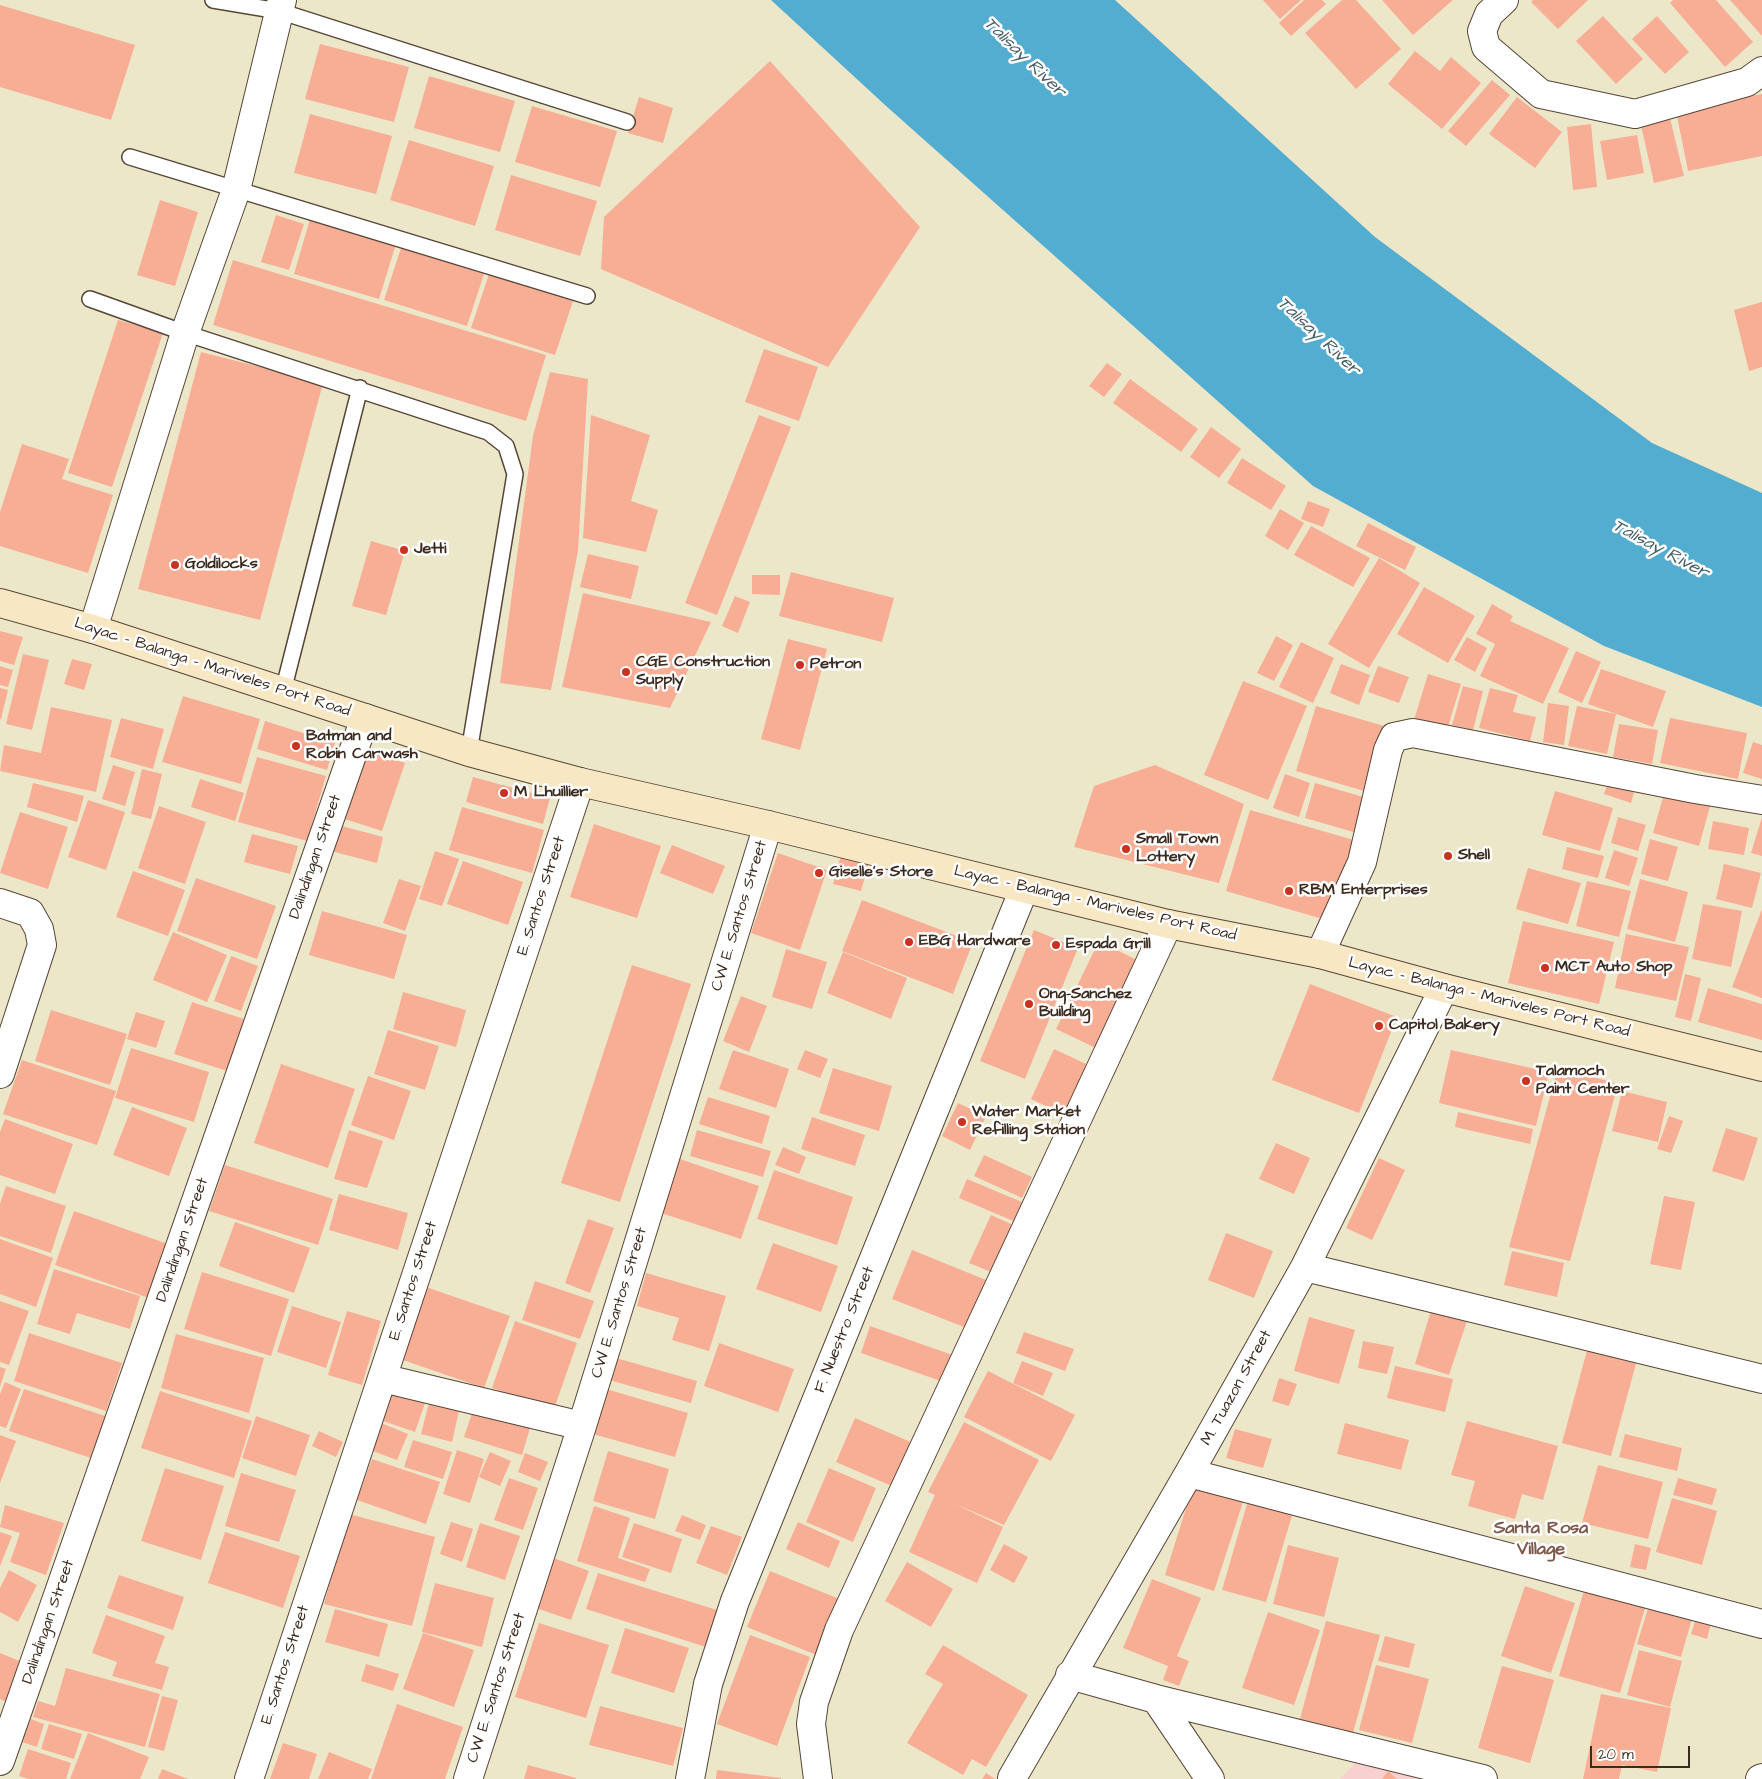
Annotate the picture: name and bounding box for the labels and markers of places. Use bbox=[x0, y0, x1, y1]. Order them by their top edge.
place label: Jetti bbox=[414, 540, 446, 560]
marker: Jetti bbox=[398, 544, 410, 556]
place label: Goldilocks bbox=[185, 555, 258, 575]
marker: Goldilocks bbox=[169, 559, 181, 571]
place label: CGE Construction Supply bbox=[636, 653, 770, 691]
place label: Petron bbox=[810, 655, 861, 675]
marker: Petron bbox=[794, 659, 806, 671]
marker: CGE Construction Supply bbox=[620, 666, 632, 678]
place label: Batman and Robin Carwash bbox=[306, 727, 418, 765]
marker: Batman and Robin Carwash bbox=[290, 740, 302, 752]
place label: M Lhuillier bbox=[514, 783, 588, 803]
marker: M Lhuillier bbox=[498, 787, 510, 799]
place label: Small Town Lottery bbox=[1136, 830, 1218, 868]
marker: Small Town Lottery bbox=[1120, 843, 1132, 855]
place label: Shell bbox=[1458, 846, 1490, 866]
marker: Shell bbox=[1442, 850, 1454, 862]
place label: Giselle's Store bbox=[829, 863, 933, 883]
marker: Giselle's Store bbox=[813, 867, 825, 879]
place label: RBM Enterprises bbox=[1299, 881, 1428, 901]
marker: RBM Enterprises bbox=[1283, 885, 1295, 897]
place label: EBG Hardware bbox=[919, 932, 1031, 952]
place label: Espada Grill bbox=[1066, 935, 1151, 955]
marker: EBG Hardware bbox=[903, 936, 915, 948]
marker: Espada Grill bbox=[1050, 939, 1062, 951]
place label: MCT Auto Shop bbox=[1555, 958, 1672, 978]
marker: MCT Auto Shop bbox=[1539, 962, 1551, 974]
place label: Ong-Sanchez Building bbox=[1039, 985, 1132, 1023]
marker: Ong-Sanchez Building bbox=[1023, 998, 1035, 1010]
place label: Capitol Bakery bbox=[1389, 1016, 1500, 1036]
marker: Capitol Bakery bbox=[1373, 1020, 1385, 1032]
place label: Talamoch Paint Center bbox=[1536, 1062, 1630, 1100]
marker: Talamoch Paint Center bbox=[1520, 1075, 1532, 1087]
place label: Water Market Refilling Station bbox=[972, 1103, 1085, 1141]
marker: Water Market Refilling Station bbox=[956, 1116, 968, 1128]

